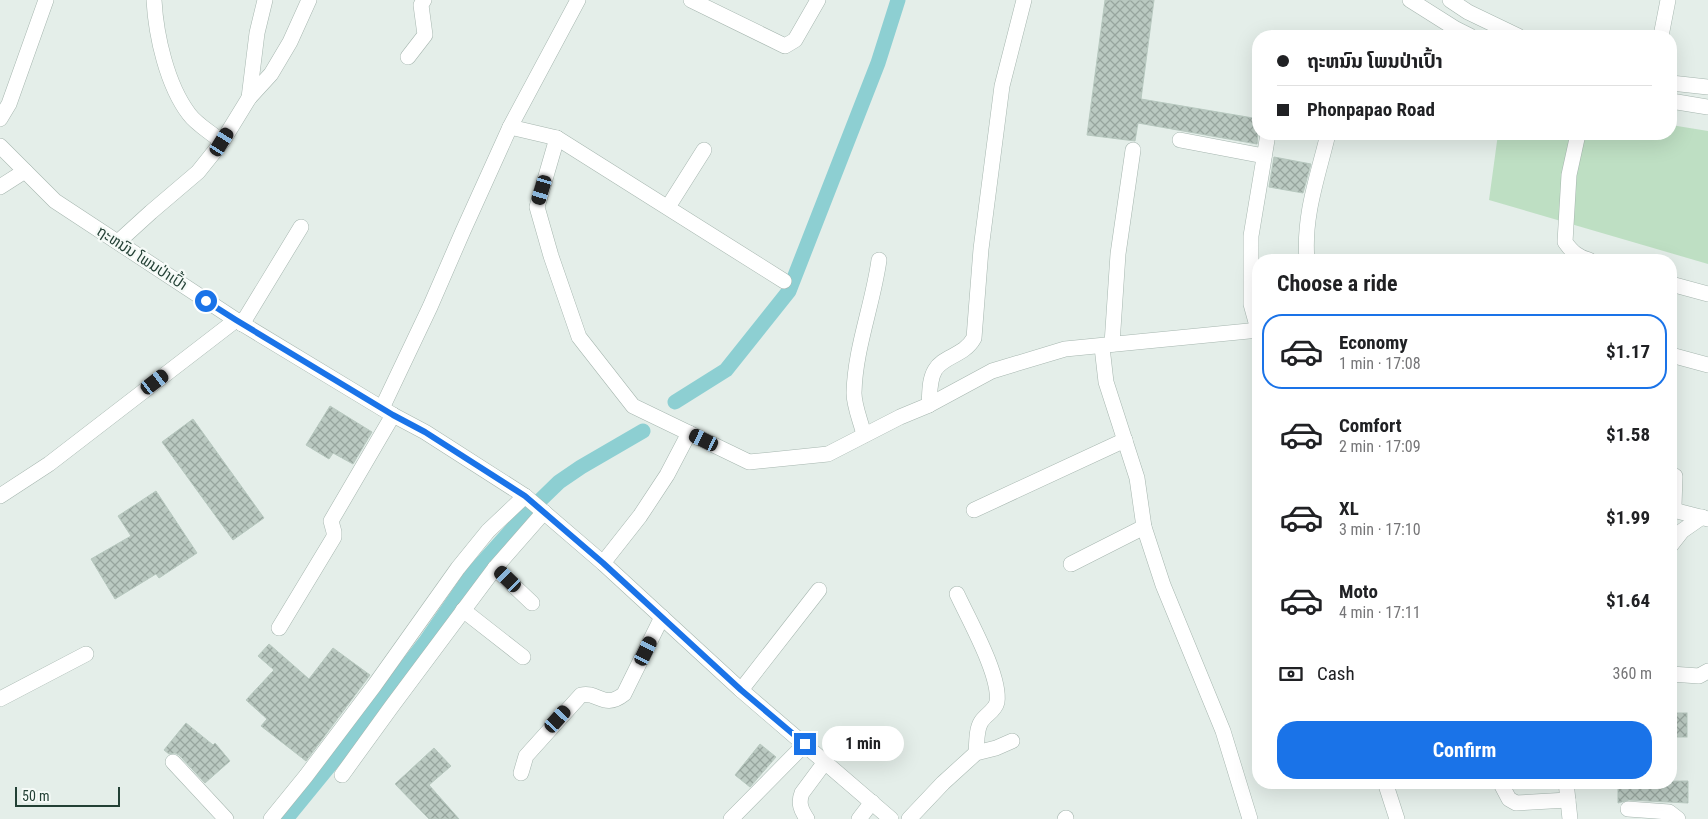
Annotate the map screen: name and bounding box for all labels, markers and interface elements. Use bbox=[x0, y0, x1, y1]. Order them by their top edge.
text: ຖະຫນົນ ໂພນປ່າເປົ້າ bbox=[1307, 50, 1443, 73]
text: Phonpapao Road bbox=[1307, 98, 1435, 121]
car bbox=[207, 125, 236, 159]
car bbox=[530, 173, 553, 207]
street label: ຖະຫນົນ ໂພນປ່າເປົ້າ bbox=[93, 220, 192, 294]
text: Choose a ride bbox=[1277, 271, 1398, 296]
route start bbox=[195, 290, 217, 312]
icon: car bbox=[1279, 329, 1324, 374]
text: Economy bbox=[1339, 331, 1408, 354]
text: $1.17 bbox=[1606, 340, 1650, 363]
text: 1 min · 17:08 bbox=[1339, 354, 1421, 373]
car bbox=[138, 367, 171, 397]
icon: car bbox=[1279, 412, 1324, 457]
text: Comfort bbox=[1339, 414, 1402, 437]
text: $1.58 bbox=[1606, 423, 1650, 446]
car bbox=[687, 427, 720, 453]
text: 2 min · 17:09 bbox=[1339, 437, 1421, 456]
icon: car bbox=[1279, 495, 1324, 540]
text: XL bbox=[1339, 497, 1359, 520]
text: $1.99 bbox=[1606, 506, 1650, 529]
text: 3 min · 17:10 bbox=[1339, 520, 1421, 539]
car bbox=[491, 563, 524, 595]
icon: car bbox=[1279, 578, 1324, 623]
text: Moto bbox=[1339, 580, 1378, 603]
text: $1.64 bbox=[1606, 589, 1650, 612]
text: 4 min · 17:11 bbox=[1339, 603, 1421, 622]
car bbox=[632, 634, 659, 668]
icon: cash bbox=[1277, 660, 1305, 688]
text: Cash bbox=[1317, 662, 1355, 685]
text: 360 m bbox=[1613, 664, 1652, 683]
car bbox=[542, 703, 573, 735]
button: Confirm bbox=[1277, 721, 1652, 779]
callout: 1 min bbox=[822, 726, 905, 762]
route end bbox=[794, 733, 816, 755]
text: 1 min bbox=[845, 734, 881, 753]
scale bar bbox=[15, 784, 120, 807]
text: 50 m bbox=[22, 788, 50, 804]

